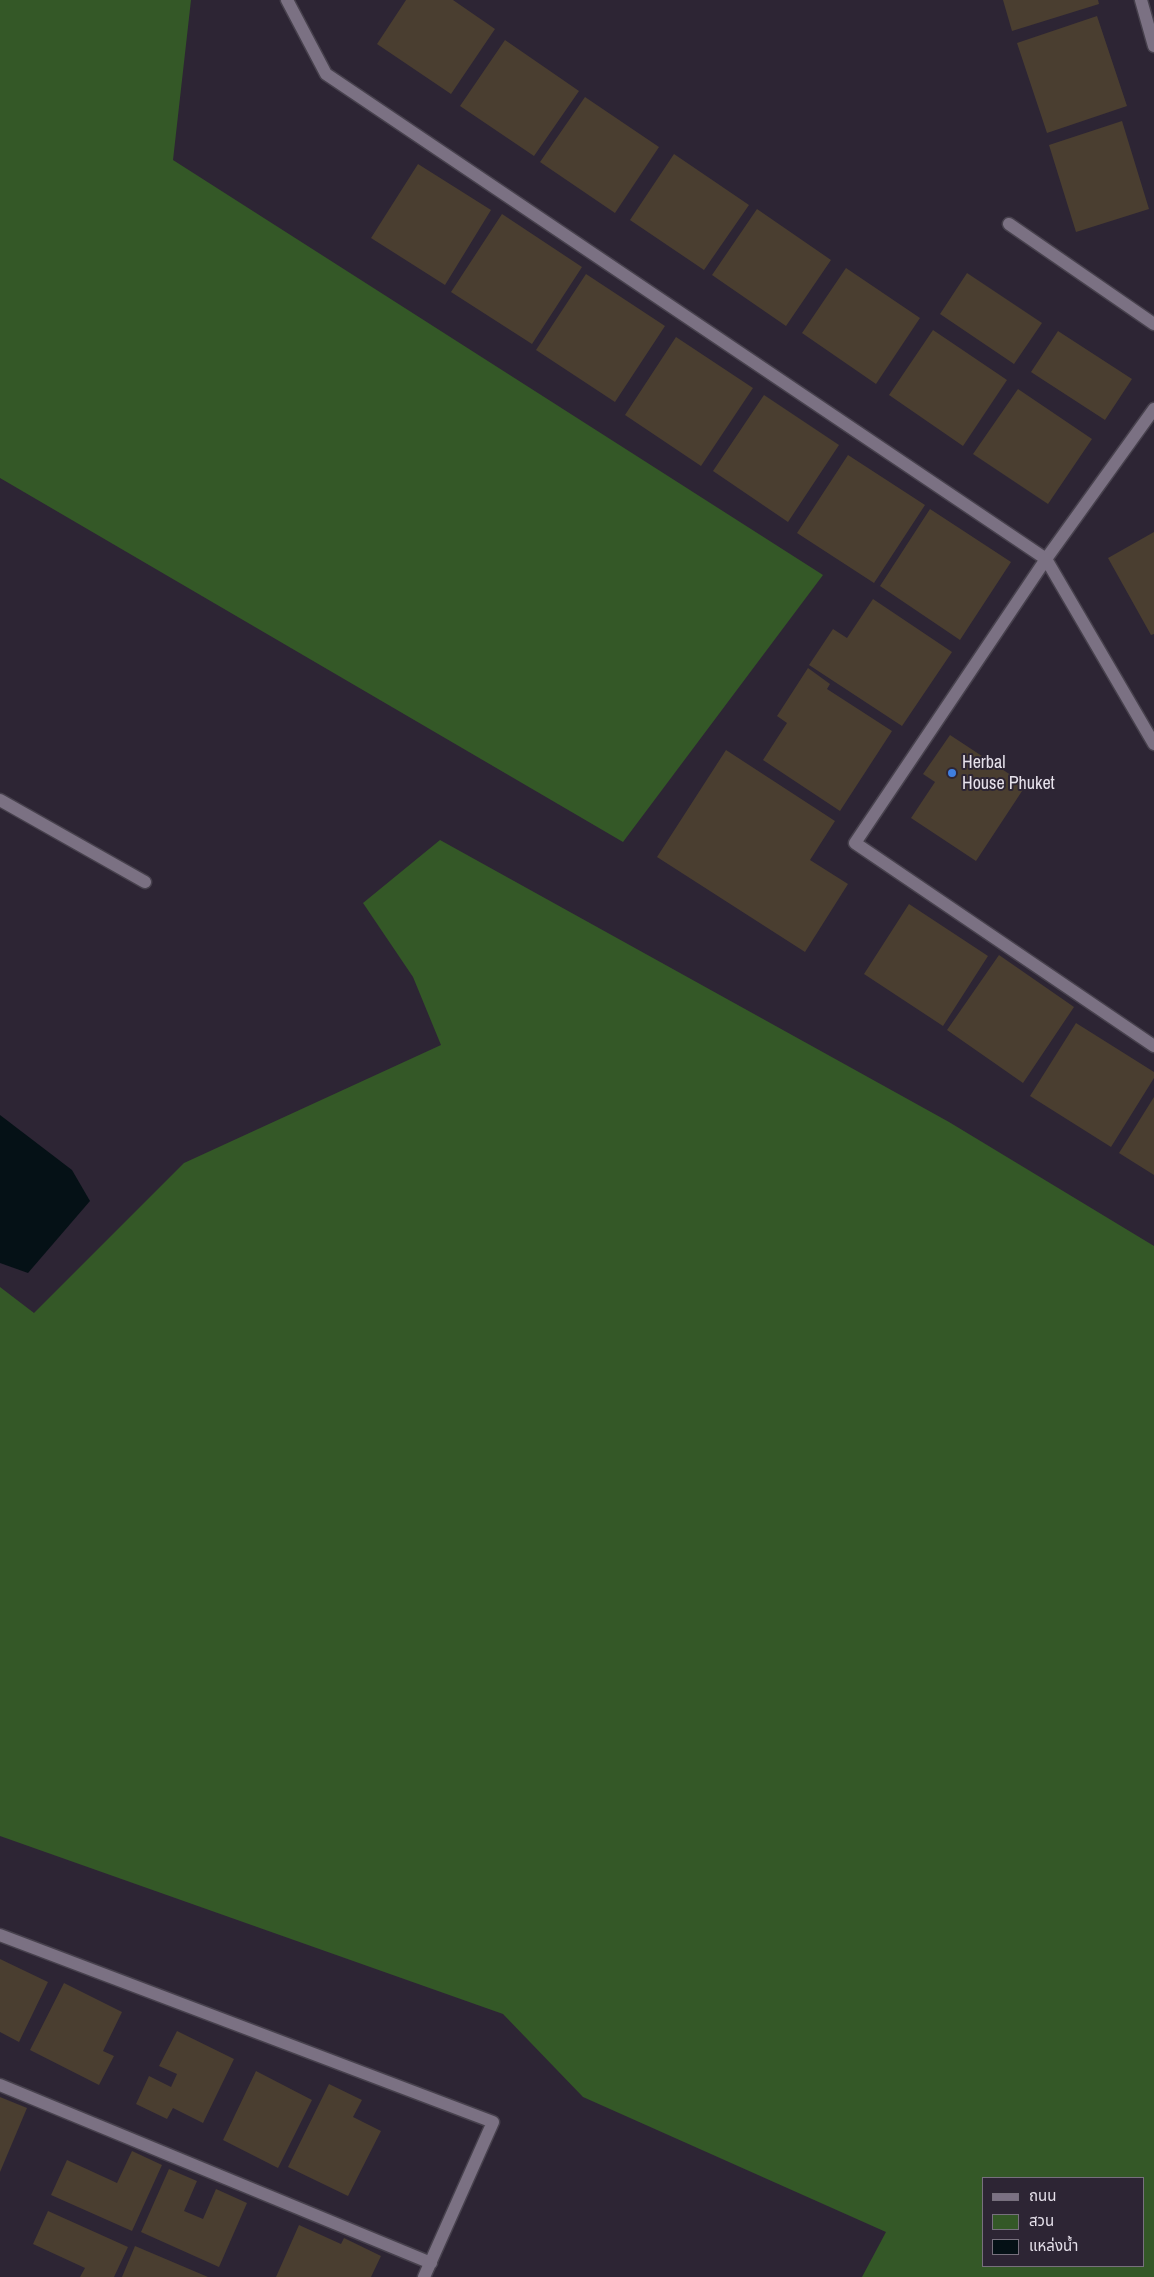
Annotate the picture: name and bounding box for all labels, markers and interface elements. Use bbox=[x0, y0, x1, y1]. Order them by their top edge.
place label: Herbal House Phuket bbox=[962, 752, 1055, 794]
marker: Herbal House Phuket bbox=[946, 767, 958, 779]
legend bbox=[982, 2177, 1144, 2267]
text: ถนน bbox=[1029, 2185, 1056, 2206]
text: สวน bbox=[1029, 2210, 1054, 2231]
text: แหล่งน้ำ bbox=[1029, 2235, 1078, 2256]

